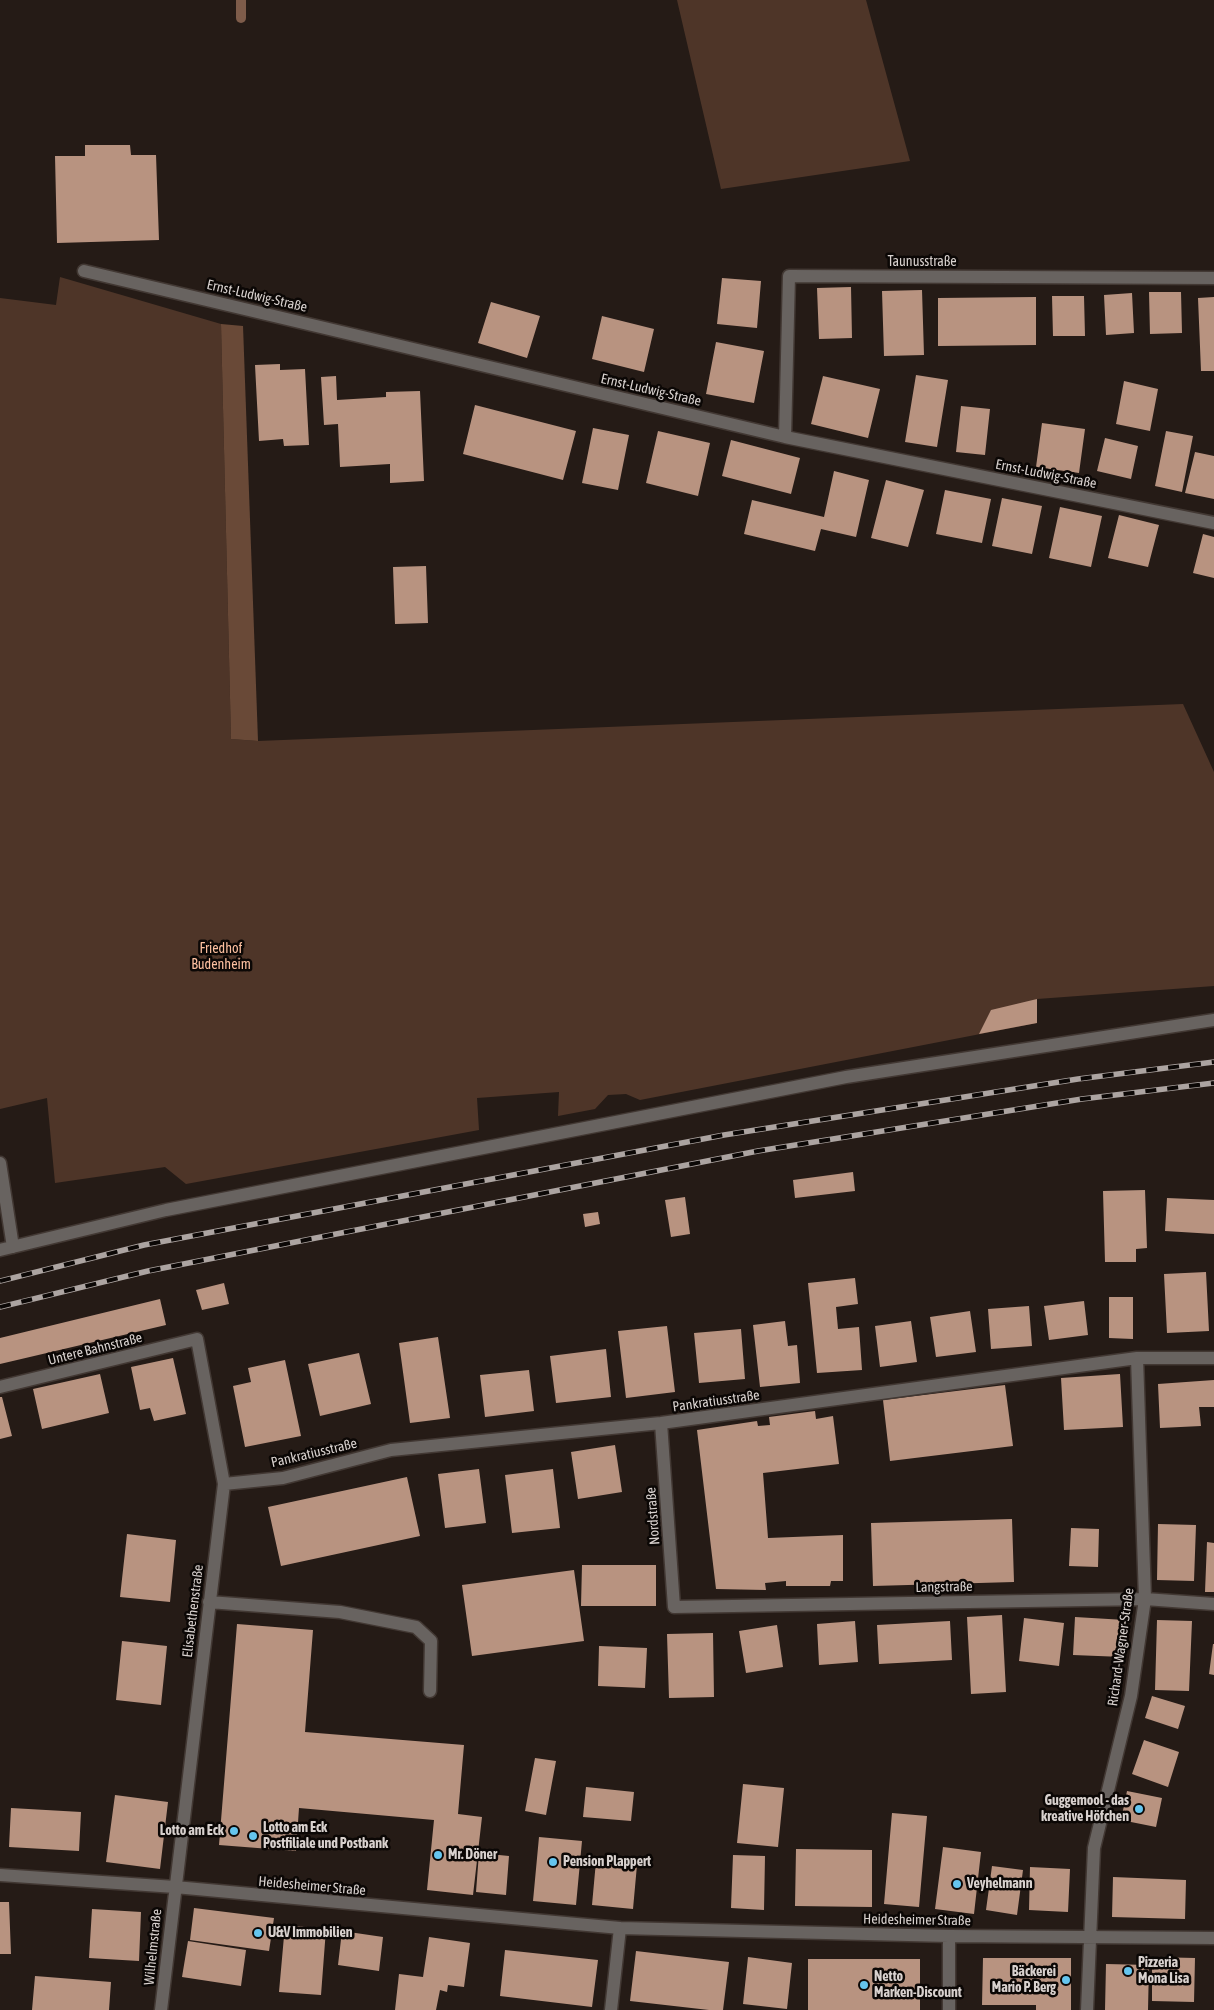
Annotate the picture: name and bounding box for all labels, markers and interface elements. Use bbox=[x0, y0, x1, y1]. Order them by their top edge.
street label: Taunusstraße bbox=[887, 254, 957, 270]
street label: Ernst-Ludwig-Straße bbox=[205, 276, 309, 316]
street label: Ernst-Ludwig-Straße bbox=[599, 370, 703, 410]
street label: Ernst-Ludwig-Straße bbox=[994, 456, 1098, 492]
park label: Friedhof Budenheim bbox=[191, 941, 251, 974]
street label: Untere Bahnstraße bbox=[46, 1329, 144, 1369]
street label: Pankratiusstraße bbox=[671, 1387, 761, 1415]
street label: Pankratiusstraße bbox=[269, 1435, 359, 1471]
street label: Nordstraße bbox=[643, 1487, 663, 1545]
street label: Elisabethenstraße bbox=[179, 1564, 207, 1658]
street label: Langstraße bbox=[915, 1578, 973, 1596]
street label: Richard-Wagner-Straße bbox=[1104, 1587, 1138, 1707]
place label: Guggemool - das kreative Höfchen bbox=[1041, 1793, 1129, 1825]
marker: Guggemool - das kreative Höfchen bbox=[1133, 1803, 1145, 1815]
place label: Lotto am Eck Postfiliale und Postbank bbox=[263, 1820, 388, 1852]
place label: Lotto am Eck bbox=[160, 1823, 224, 1839]
marker: Lotto am Eck bbox=[228, 1825, 240, 1837]
marker: Lotto am Eck Postfiliale und Postbank bbox=[247, 1830, 259, 1842]
place label: Mr. Döner bbox=[448, 1847, 497, 1863]
marker: Mr. Döner bbox=[432, 1849, 444, 1861]
place label: Pension Plappert bbox=[563, 1854, 651, 1870]
marker: Pension Plappert bbox=[547, 1856, 559, 1868]
street label: Heidesheimer Straße bbox=[258, 1873, 366, 1899]
place label: Veyhelmann bbox=[967, 1876, 1032, 1892]
marker: Veyhelmann bbox=[951, 1878, 963, 1890]
street label: Wilhelmstraße bbox=[141, 1908, 165, 1986]
street label: Heidesheimer Straße bbox=[863, 1911, 971, 1929]
place label: U&V Immobilien bbox=[268, 1925, 353, 1941]
marker: U&V Immobilien bbox=[252, 1927, 264, 1939]
place label: Pizzeria Mona Lisa bbox=[1138, 1955, 1189, 1988]
place label: Bäckerei Mario P. Berg bbox=[992, 1964, 1056, 1996]
marker: Pizzeria Mona Lisa bbox=[1122, 1965, 1134, 1977]
place label: Netto Marken-Discount bbox=[874, 1969, 962, 2001]
marker: Bäckerei Mario P. Berg bbox=[1060, 1974, 1072, 1986]
marker: Netto Marken-Discount bbox=[858, 1979, 870, 1991]

